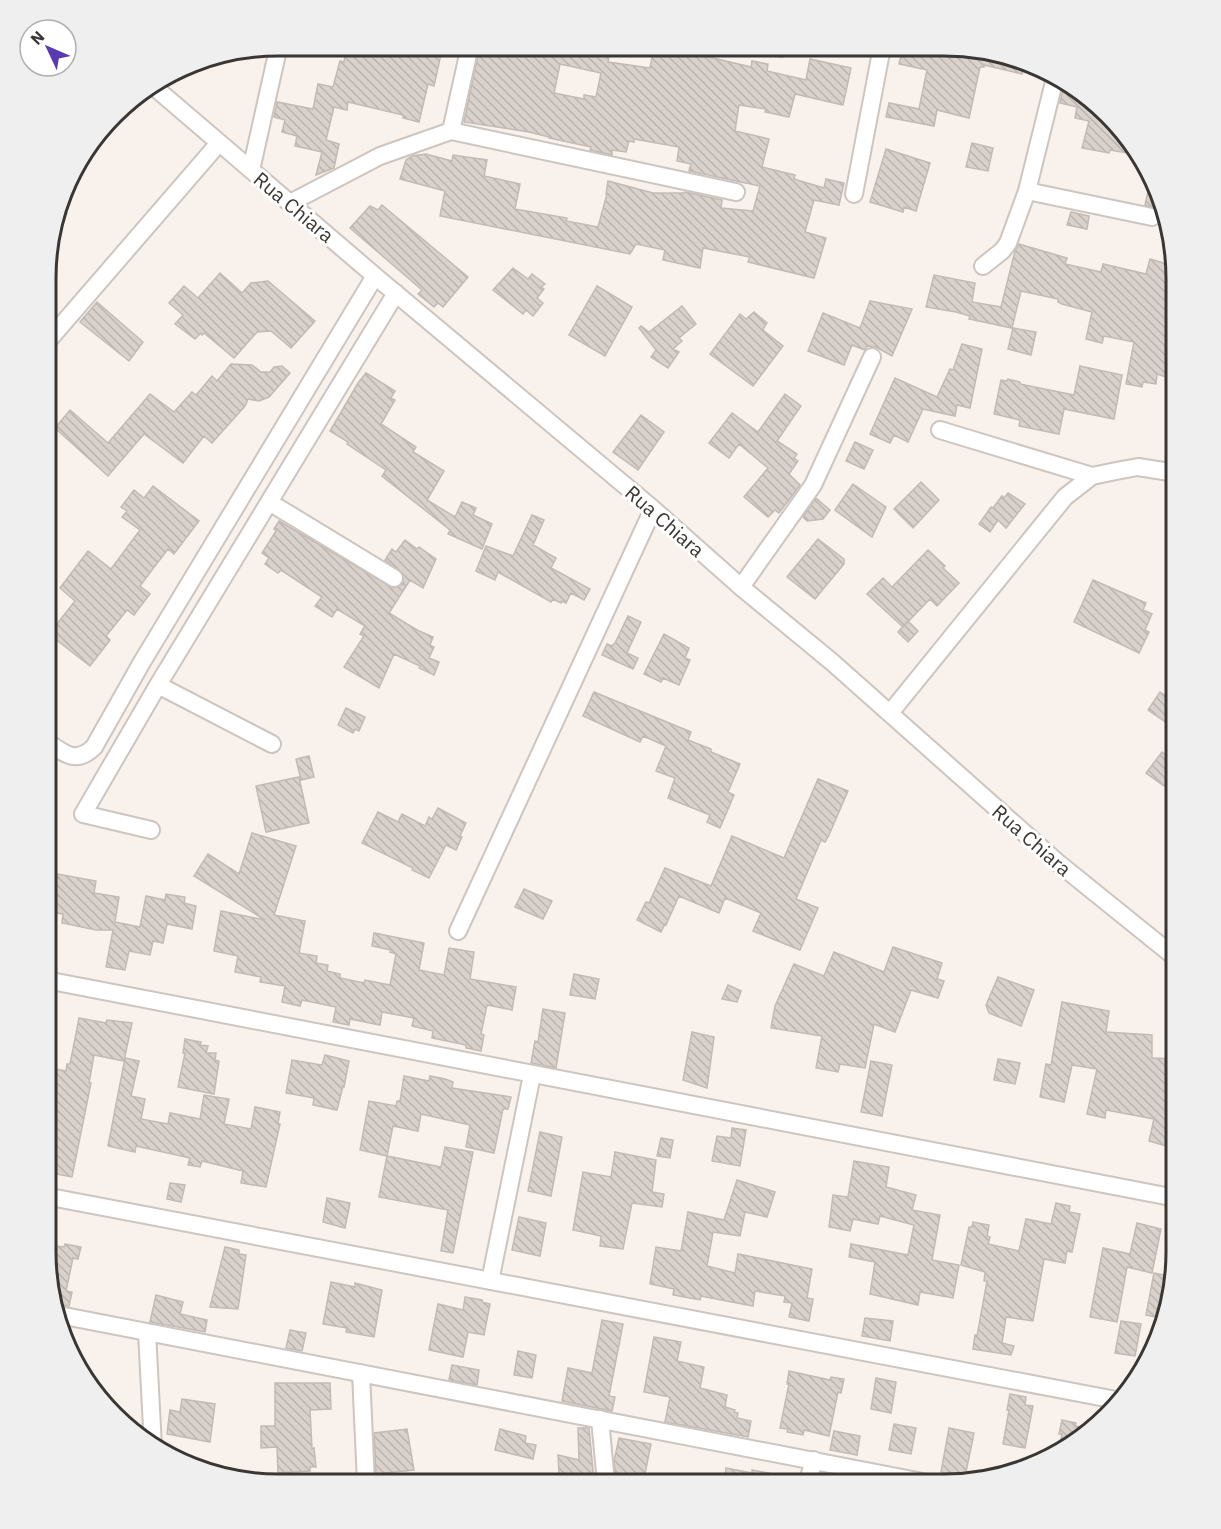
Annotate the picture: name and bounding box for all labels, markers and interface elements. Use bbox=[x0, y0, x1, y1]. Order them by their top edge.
north arrow bbox=[18, 18, 78, 78]
text: N bbox=[26, 26, 48, 49]
street label: Rua Chiara bbox=[248, 165, 340, 249]
street label: Rua Chiara bbox=[620, 479, 711, 563]
street label: Rua Chiara bbox=[987, 798, 1078, 882]

